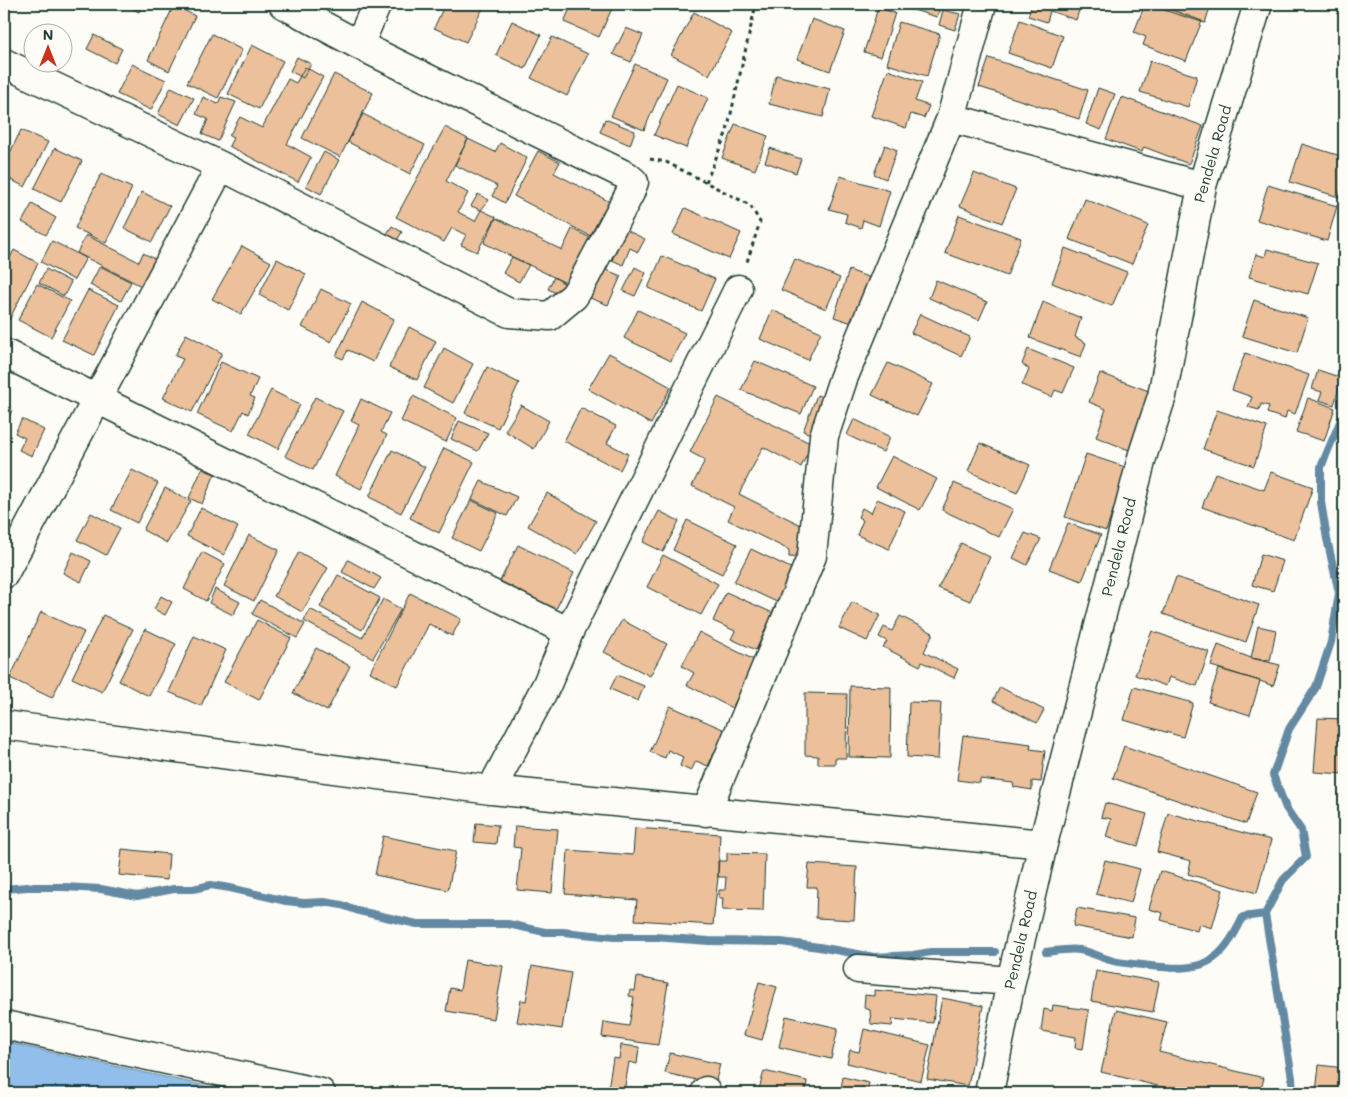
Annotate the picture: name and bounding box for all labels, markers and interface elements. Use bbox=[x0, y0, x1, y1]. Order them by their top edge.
north arrow bbox=[22, 22, 72, 72]
text: N bbox=[43, 25, 53, 44]
street label: Pendela Road bbox=[1189, 102, 1236, 205]
street label: Pendela Road bbox=[1096, 495, 1140, 598]
street label: Pendela Road bbox=[999, 888, 1041, 991]

